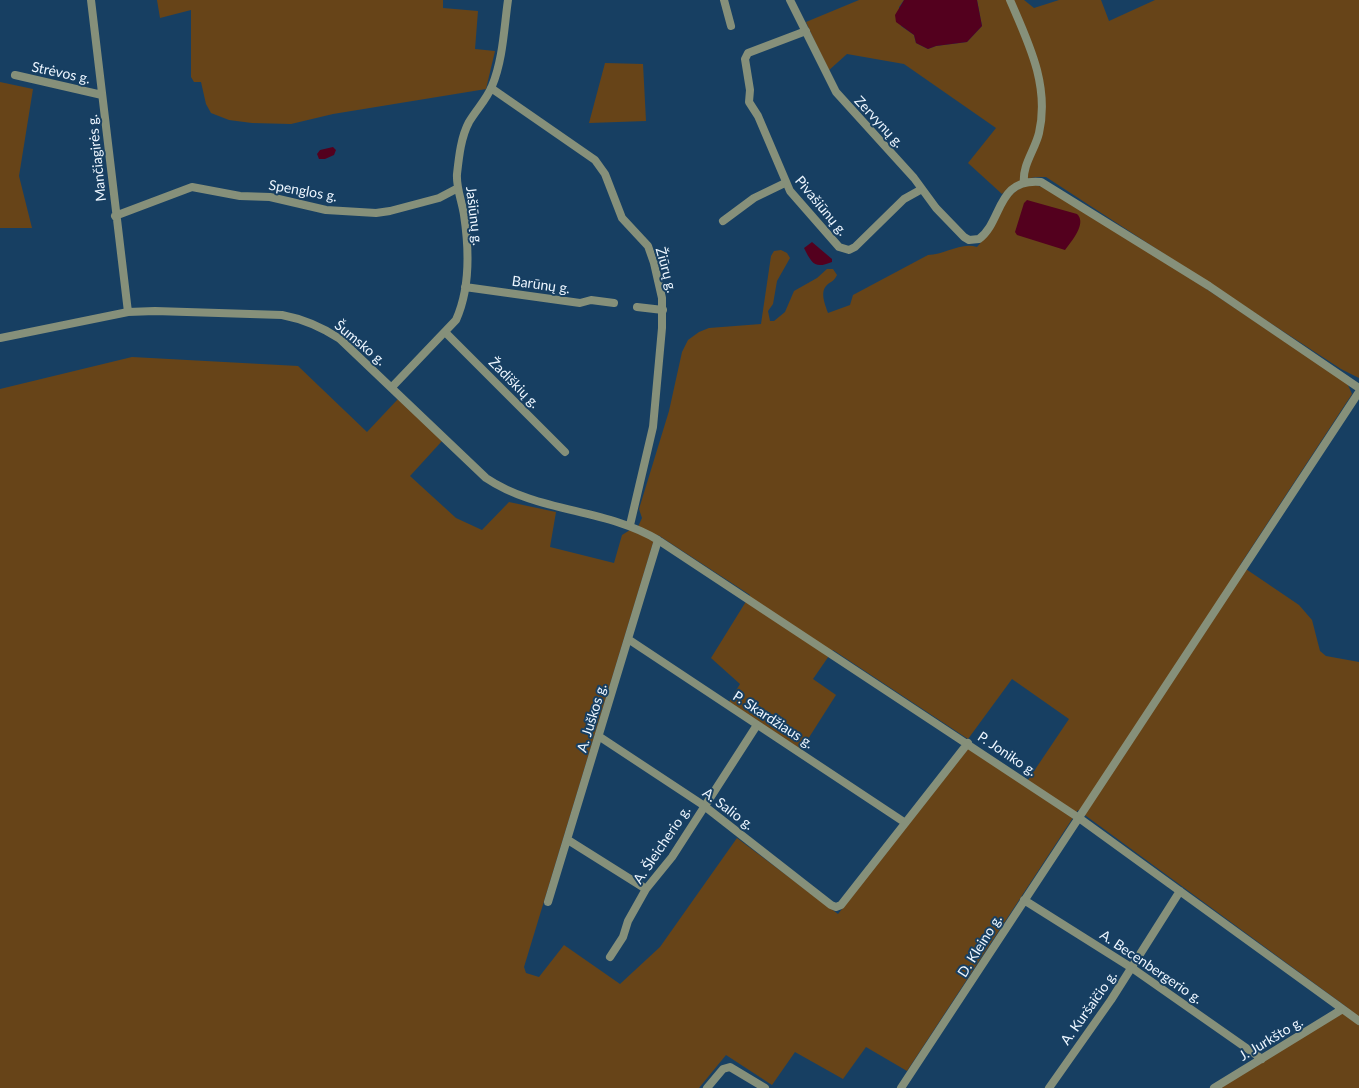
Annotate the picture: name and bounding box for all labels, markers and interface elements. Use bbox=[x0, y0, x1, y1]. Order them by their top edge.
street label: Strėvos g. bbox=[30, 59, 92, 87]
street label: Zervynų g. bbox=[851, 93, 907, 151]
street label: Mančiagirės g. bbox=[84, 114, 110, 202]
street label: Pivašiūnų g. bbox=[791, 173, 851, 239]
street label: Spenglos g. bbox=[267, 177, 339, 205]
street label: Jašiūnų g. bbox=[462, 185, 486, 247]
street label: Žiūrų g. bbox=[652, 245, 680, 295]
street label: Barūnų g. bbox=[511, 273, 571, 297]
street label: Šumsko g. bbox=[331, 317, 389, 369]
street label: Žadiškių g. bbox=[485, 354, 543, 412]
street label: A. Juškos g. bbox=[574, 682, 610, 754]
street label: P. Skardžiaus g. bbox=[730, 688, 816, 752]
street label: P. Joniko g. bbox=[974, 728, 1040, 780]
street label: A. Salio g. bbox=[699, 784, 757, 834]
street label: A. Šleicherio g. bbox=[630, 803, 694, 887]
street label: D. Kleino g. bbox=[954, 912, 1006, 980]
street label: A. Becenbergerio g. bbox=[1097, 927, 1205, 1007]
street label: A. Kuršaičio g. bbox=[1057, 968, 1121, 1048]
street label: J. Jurkšto g. bbox=[1236, 1013, 1306, 1065]

